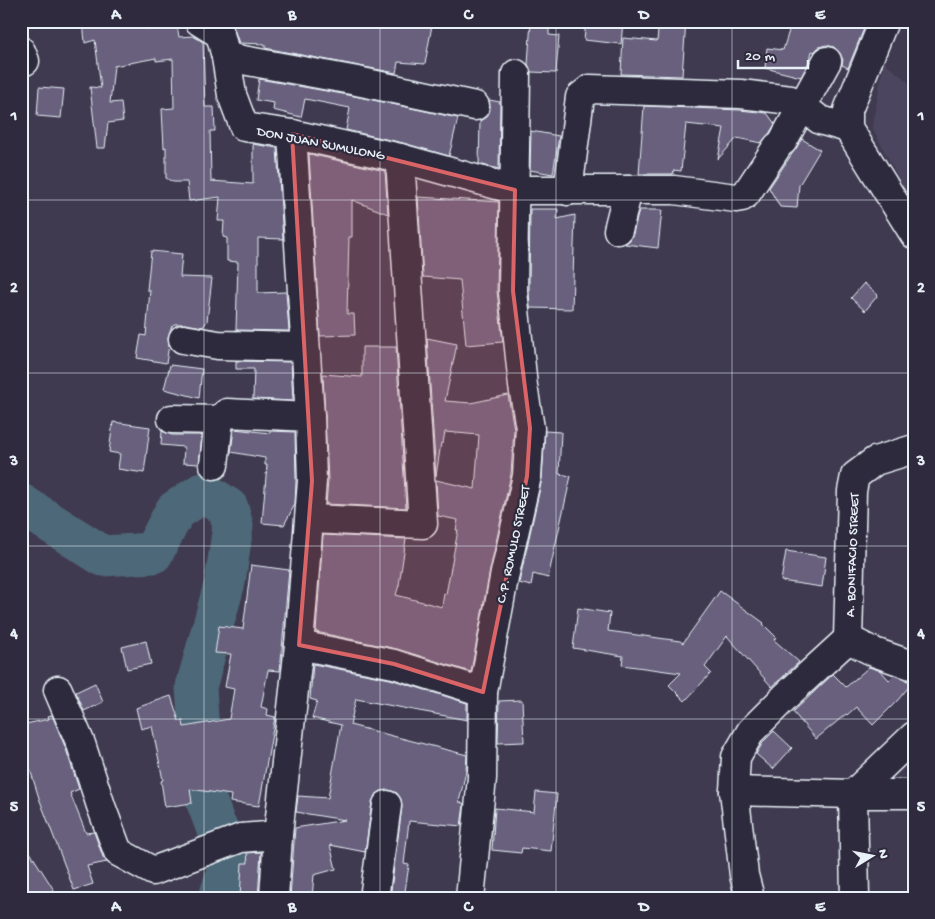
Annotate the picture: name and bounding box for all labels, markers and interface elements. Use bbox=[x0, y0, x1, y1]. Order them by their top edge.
text: A bbox=[110, 7, 122, 26]
text: B bbox=[287, 7, 297, 26]
text: C bbox=[463, 7, 474, 26]
text: D bbox=[637, 7, 650, 26]
text: E bbox=[815, 7, 826, 26]
scale bar bbox=[738, 38, 808, 70]
text: 20 m bbox=[745, 48, 775, 66]
text: 1 bbox=[10, 108, 17, 127]
text: 1 bbox=[917, 108, 924, 127]
street label: DON JUAN SUMULONG bbox=[254, 124, 387, 165]
text: 2 bbox=[10, 280, 18, 299]
text: 2 bbox=[917, 280, 925, 299]
text: 3 bbox=[9, 453, 18, 472]
text: 3 bbox=[916, 453, 925, 472]
street label: C.P. ROMULO STREET bbox=[494, 484, 535, 605]
street label: A. BONIFACIO STREET bbox=[843, 492, 864, 617]
text: 4 bbox=[9, 626, 18, 645]
text: 4 bbox=[916, 626, 925, 645]
text: 5 bbox=[10, 799, 19, 818]
text: 5 bbox=[917, 799, 926, 818]
north arrow bbox=[848, 832, 898, 882]
text: N bbox=[873, 848, 892, 860]
text: A bbox=[110, 899, 122, 918]
text: B bbox=[287, 899, 297, 918]
text: C bbox=[463, 899, 474, 918]
text: D bbox=[637, 899, 650, 918]
text: E bbox=[815, 899, 826, 918]

